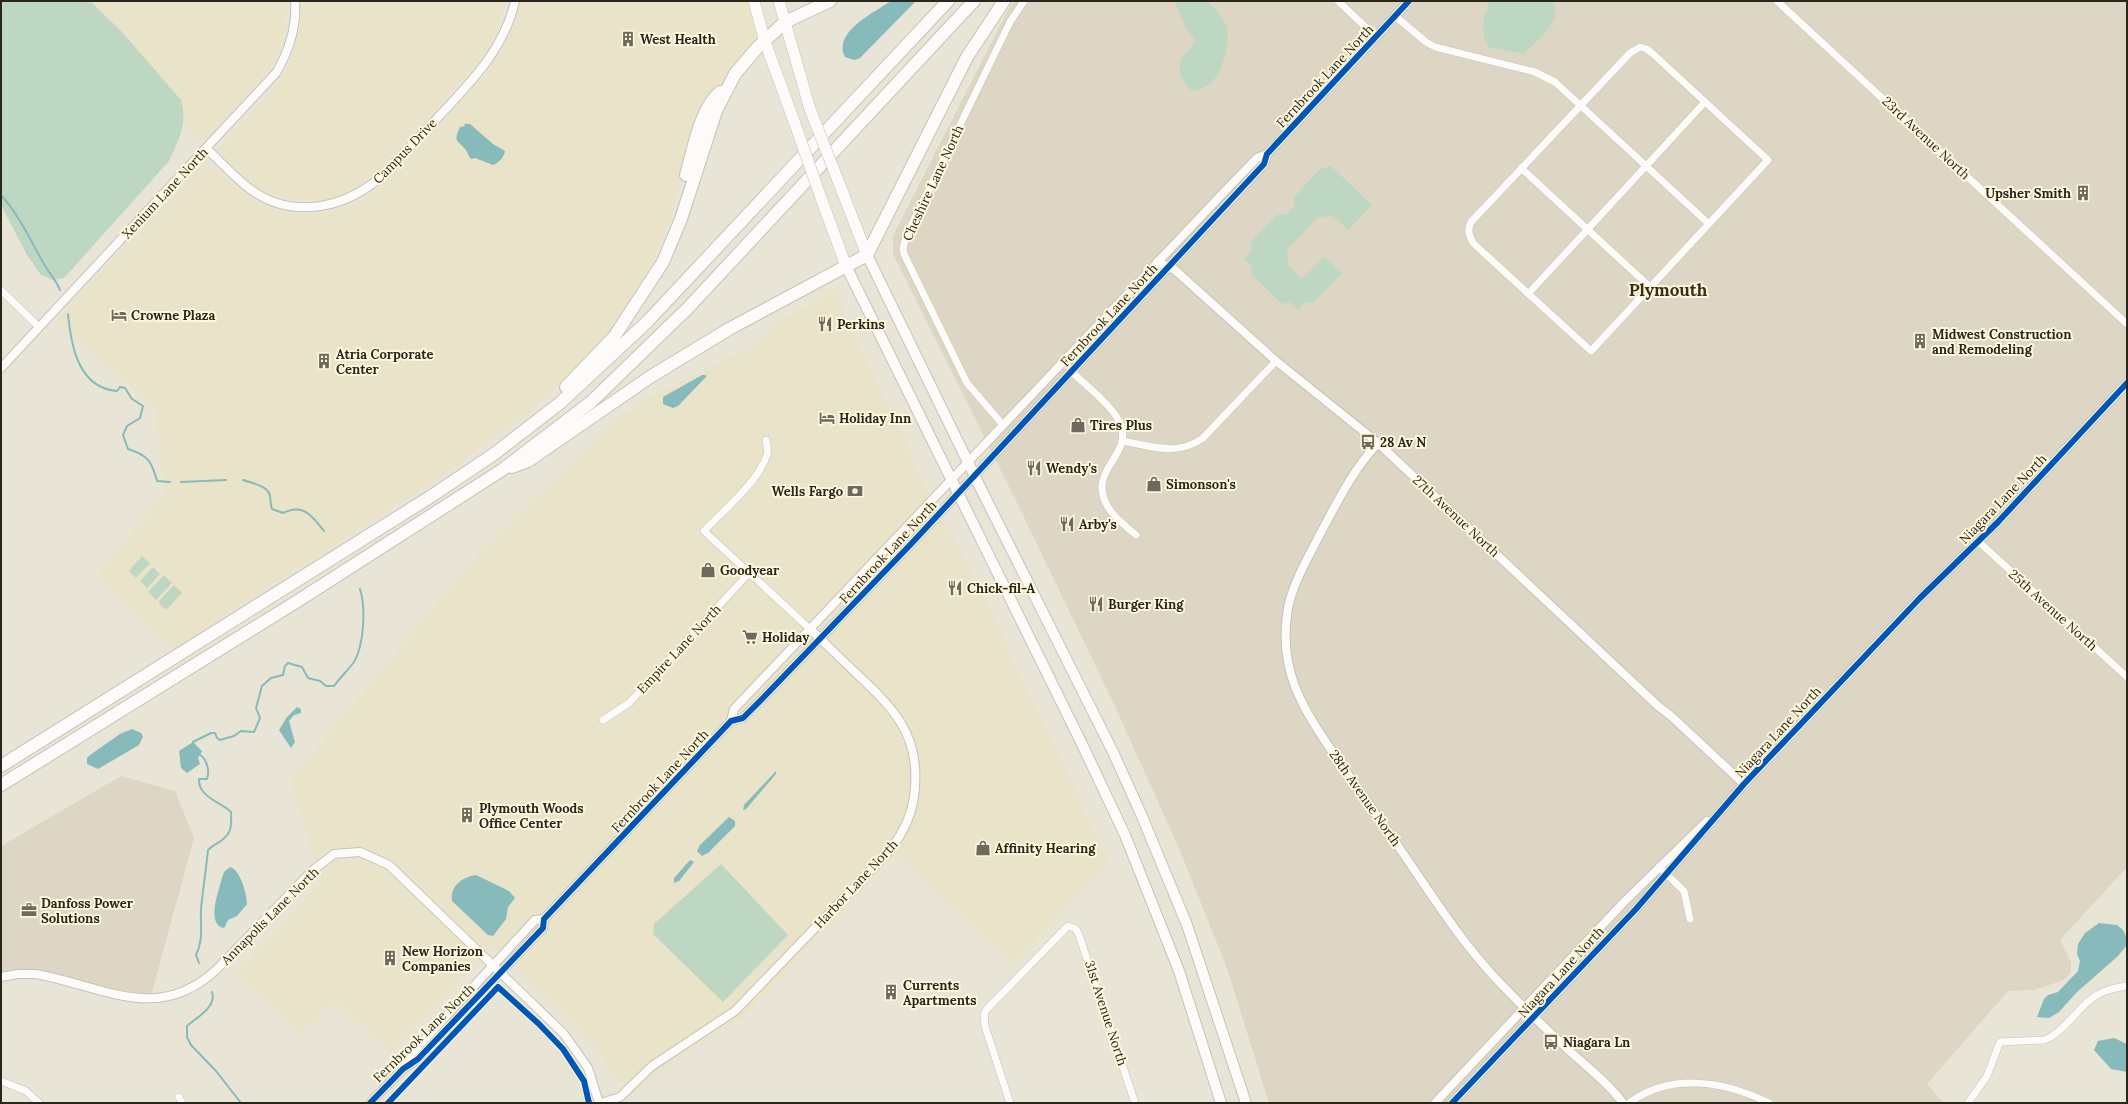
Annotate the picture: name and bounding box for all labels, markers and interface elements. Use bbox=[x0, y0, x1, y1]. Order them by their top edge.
street label: Fernbrook Lane North bbox=[1273, 21, 1377, 131]
building icon: West Health bbox=[619, 30, 637, 48]
place label: West Health bbox=[640, 31, 716, 48]
street label: 23rd Avenue North bbox=[1878, 93, 1974, 183]
street label: Campus Drive bbox=[369, 115, 441, 187]
street label: Cheshire Lane North bbox=[899, 122, 967, 244]
street label: Xenium Lane North bbox=[118, 144, 212, 242]
building icon: Upsher Smith bbox=[2074, 184, 2092, 202]
place label: Upsher Smith bbox=[1985, 185, 2071, 202]
street label: Fernbrook Lane North bbox=[1057, 260, 1161, 370]
district label: Plymouth bbox=[1629, 279, 1708, 301]
hotel icon: Crowne Plaza bbox=[110, 306, 128, 324]
place label: Crowne Plaza bbox=[131, 307, 215, 324]
restaurant icon: Perkins bbox=[816, 315, 834, 333]
place label: Perkins bbox=[837, 316, 885, 333]
place label: Midwest Construction and Remodeling bbox=[1932, 326, 2072, 358]
building icon: Midwest Construction and Remodeling bbox=[1911, 332, 1929, 350]
place label: Atria Corporate Center bbox=[336, 346, 434, 378]
building icon: Atria Corporate Center bbox=[315, 352, 333, 370]
hotel icon: Holiday Inn bbox=[818, 409, 836, 427]
place label: Holiday Inn bbox=[839, 410, 912, 427]
shop icon: Tires Plus bbox=[1069, 416, 1087, 434]
place label: Tires Plus bbox=[1090, 417, 1152, 434]
bus stop icon: 28 Av N bbox=[1359, 433, 1377, 451]
place label: 28 Av N bbox=[1380, 434, 1426, 451]
street label: Niagara Lane North bbox=[1956, 450, 2050, 548]
restaurant icon: Wendy's bbox=[1025, 459, 1043, 477]
place label: Wendy's bbox=[1046, 460, 1097, 477]
street label: 27th Avenue North bbox=[1409, 471, 1503, 561]
shop icon: Simonson's bbox=[1145, 475, 1163, 493]
place label: Simonson's bbox=[1166, 476, 1236, 493]
bank icon: Wells Fargo bbox=[846, 482, 864, 500]
place label: Wells Fargo bbox=[771, 483, 843, 500]
street label: Fernbrook Lane North bbox=[836, 497, 940, 607]
restaurant icon: Arby's bbox=[1058, 515, 1076, 533]
place label: Arby's bbox=[1079, 516, 1117, 533]
shop icon: Goodyear bbox=[699, 561, 717, 579]
place label: Goodyear bbox=[720, 562, 780, 579]
street label: 25th Avenue North bbox=[2005, 566, 2101, 655]
restaurant icon: Chick-fil-A bbox=[946, 579, 964, 597]
place label: Chick-fil-A bbox=[967, 580, 1036, 597]
restaurant icon: Burger King bbox=[1087, 595, 1105, 613]
place label: Burger King bbox=[1108, 596, 1184, 613]
street label: Empire Lane North bbox=[633, 601, 725, 697]
supermarket icon: Holiday bbox=[741, 628, 759, 646]
place label: Holiday bbox=[762, 629, 810, 646]
street label: Niagara Lane North bbox=[1731, 683, 1825, 781]
street label: Fernbrook Lane North bbox=[608, 726, 712, 836]
street label: 28th Avenue North bbox=[1325, 746, 1405, 850]
place label: Plymouth Woods Office Center bbox=[479, 800, 584, 832]
building icon: Plymouth Woods Office Center bbox=[458, 806, 476, 824]
street label: Harbor Lane North bbox=[810, 836, 902, 932]
shop icon: Affinity Hearing bbox=[974, 839, 992, 857]
place label: Affinity Hearing bbox=[995, 840, 1096, 857]
street label: Annapolis Lane North bbox=[217, 863, 323, 969]
place label: Danfoss Power Solutions bbox=[41, 895, 134, 927]
office icon: Danfoss Power Solutions bbox=[20, 901, 38, 919]
street label: Niagara Lane North bbox=[1514, 923, 1608, 1021]
place label: New Horizon Companies bbox=[402, 943, 484, 975]
building icon: New Horizon Companies bbox=[381, 949, 399, 967]
street label: 31st Avenue North bbox=[1081, 958, 1131, 1068]
place label: Currents Apartments bbox=[903, 977, 977, 1009]
street label: Fernbrook Lane North bbox=[370, 980, 479, 1086]
building icon: Currents Apartments bbox=[882, 983, 900, 1001]
bus stop icon: Niagara Ln bbox=[1542, 1033, 1560, 1051]
place label: Niagara Ln bbox=[1563, 1034, 1631, 1051]

